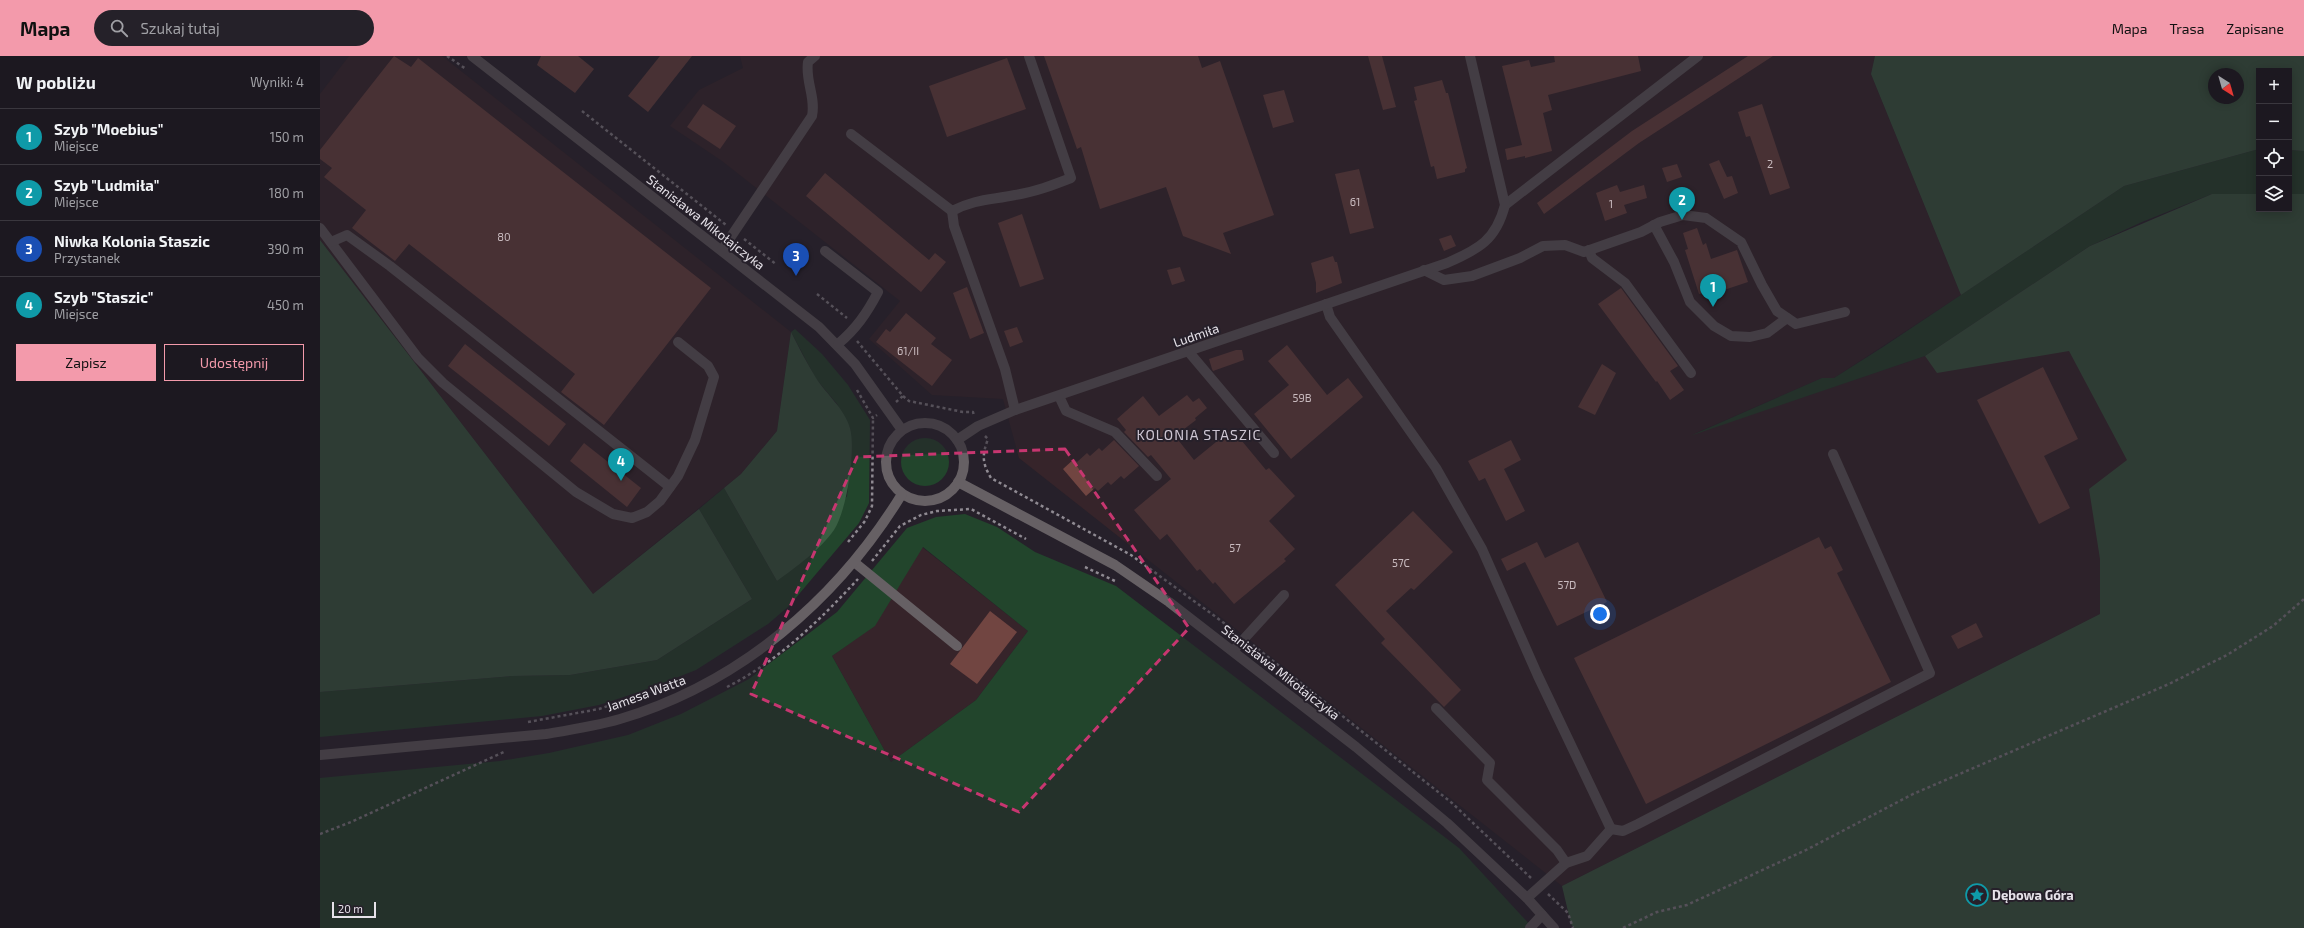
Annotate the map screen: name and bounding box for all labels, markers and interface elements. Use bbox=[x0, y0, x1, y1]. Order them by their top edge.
search box bbox=[94, 10, 374, 46]
text: Mapa bbox=[20, 17, 70, 40]
icon: search bbox=[108, 17, 130, 39]
text: Szukaj tutaj bbox=[140, 19, 220, 37]
text: Mapa bbox=[2112, 20, 2147, 37]
text: Trasa bbox=[2169, 20, 2204, 37]
text: Zapisane bbox=[2226, 20, 2284, 37]
north arrow bbox=[2208, 68, 2244, 104]
map controls bbox=[2256, 68, 2292, 212]
button: + bbox=[2256, 68, 2292, 104]
text: W pobliżu bbox=[16, 72, 96, 92]
text: Wyniki: 4 bbox=[250, 74, 304, 90]
button: − bbox=[2256, 104, 2292, 140]
text: Szyb "Moebius" bbox=[54, 120, 163, 138]
text: 1 bbox=[26, 129, 32, 145]
text: 150 m bbox=[270, 129, 304, 145]
text: Miejsce bbox=[54, 138, 99, 154]
button: locate bbox=[2256, 140, 2292, 176]
house number: 2 bbox=[1767, 157, 1773, 170]
street label: Stanisława Mikołajczyka bbox=[644, 171, 768, 273]
text: Szyb "Ludmiła" bbox=[54, 176, 159, 194]
button: layers bbox=[2256, 176, 2292, 212]
text: 2 bbox=[25, 185, 33, 201]
text: 180 m bbox=[269, 185, 304, 201]
pin: 2 bbox=[1669, 187, 1695, 220]
text: Miejsce bbox=[54, 194, 99, 210]
house number: 61 bbox=[1350, 195, 1360, 208]
house number: 1 bbox=[1609, 197, 1613, 210]
house number: 80 bbox=[497, 230, 511, 243]
text: Niwka Kolonia Staszic bbox=[54, 232, 210, 250]
text: 3 bbox=[25, 241, 33, 257]
text: 390 m bbox=[267, 241, 304, 257]
pin: 3 bbox=[783, 243, 809, 276]
text: Przystanek bbox=[54, 250, 120, 266]
pin: 1 bbox=[1700, 274, 1726, 307]
text: Szyb "Staszic" bbox=[54, 288, 153, 306]
text: 4 bbox=[25, 297, 33, 313]
text: 450 m bbox=[267, 297, 304, 313]
text: Miejsce bbox=[54, 306, 99, 322]
street label: Ludmiła bbox=[1171, 320, 1221, 350]
button: Zapisz bbox=[16, 344, 156, 381]
button: Udostępnij bbox=[164, 344, 304, 381]
house number: 61/II bbox=[897, 344, 919, 357]
house number: 59B bbox=[1292, 391, 1312, 404]
district label: KOLONIA STASZIC bbox=[1137, 426, 1261, 443]
pin: 4 bbox=[608, 448, 634, 481]
house number: 57 bbox=[1229, 541, 1241, 554]
house number: 57C bbox=[1392, 556, 1410, 569]
house number: 57D bbox=[1558, 578, 1576, 591]
your location bbox=[1590, 604, 1610, 624]
street label: Stanisława Mikołajczyka bbox=[1219, 621, 1343, 723]
street label: Jamesa Watta bbox=[604, 671, 688, 715]
place icon: Dębowa Góra bbox=[1964, 882, 1990, 908]
place label: Dębowa Góra bbox=[1992, 887, 2074, 903]
scale bar bbox=[332, 900, 376, 919]
text: 20 m bbox=[338, 902, 363, 915]

